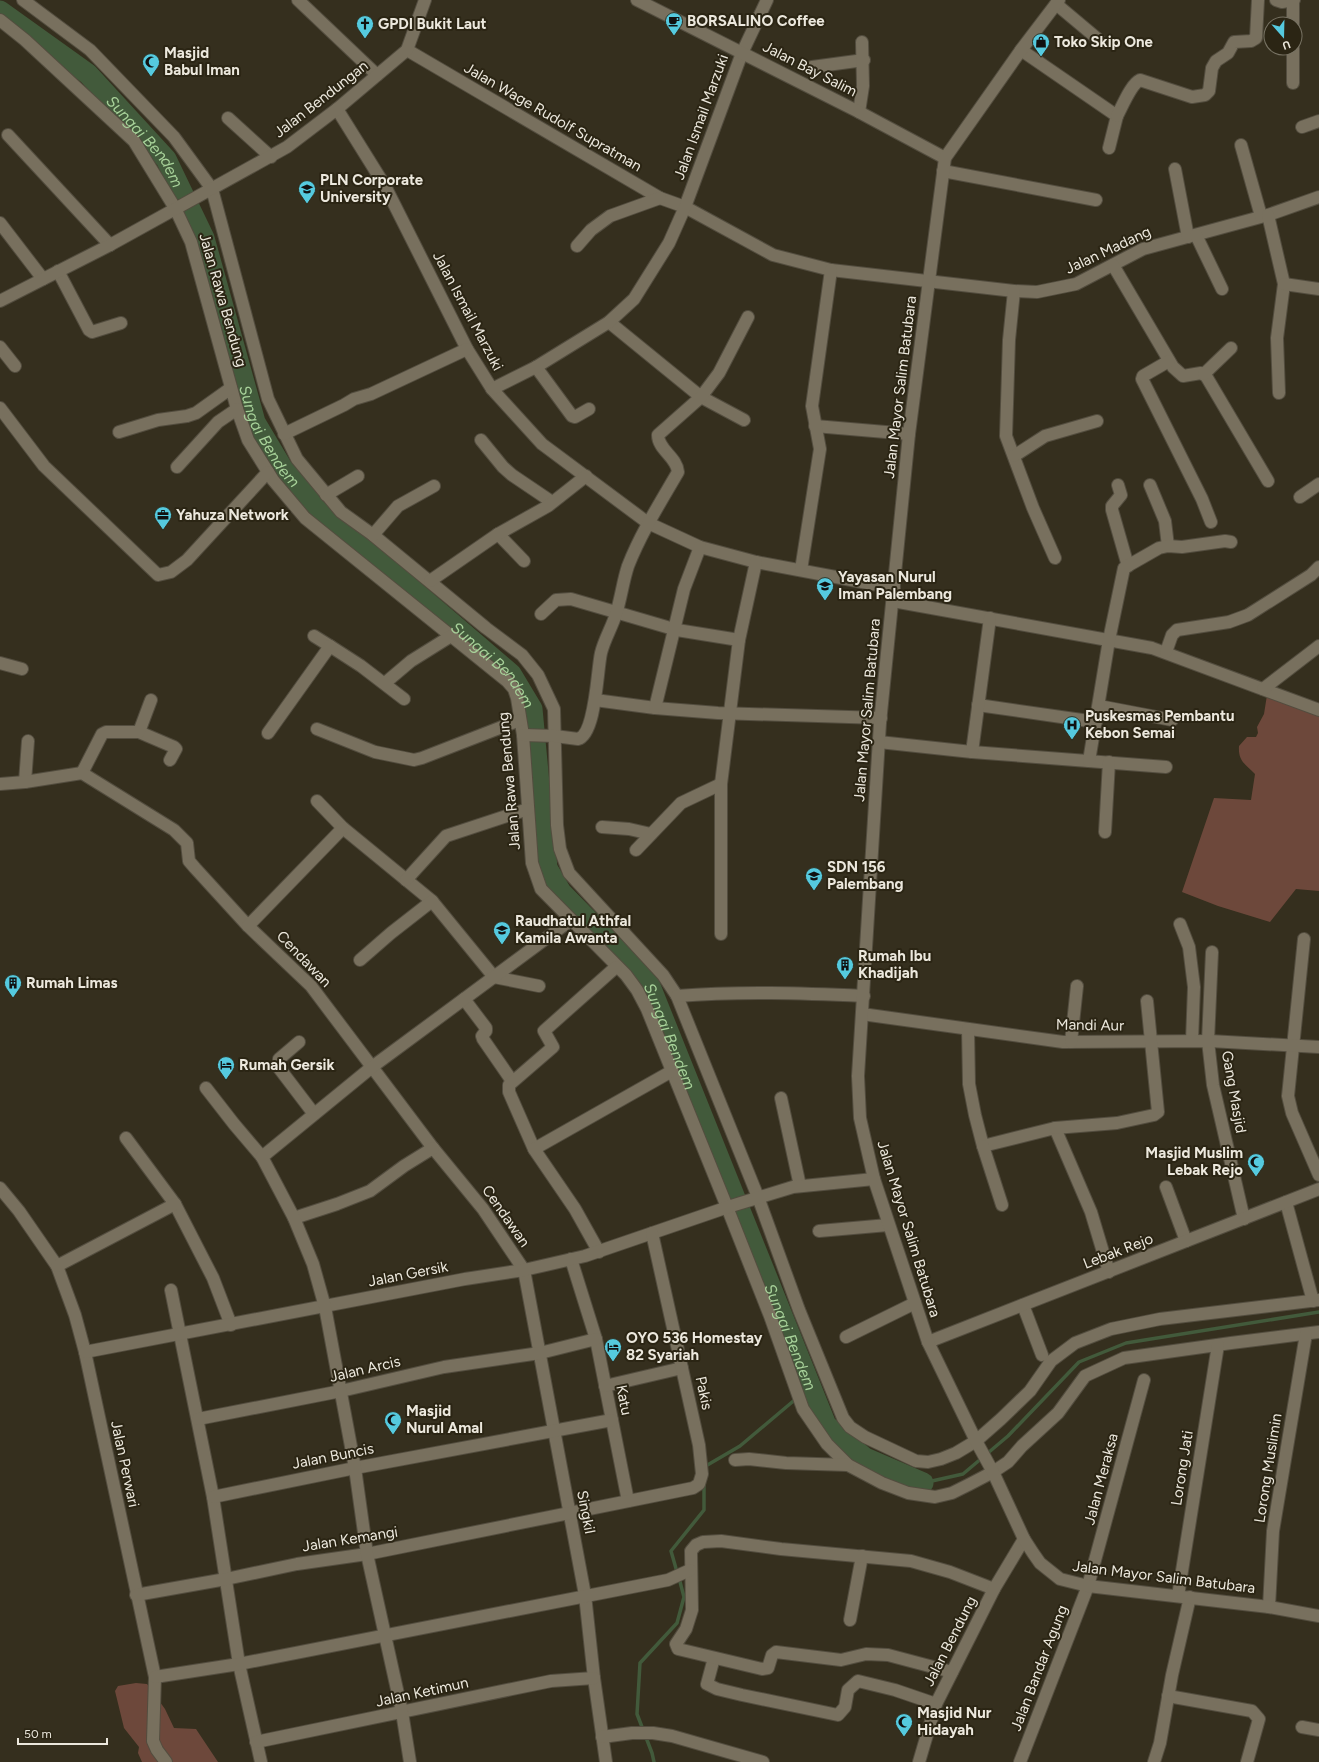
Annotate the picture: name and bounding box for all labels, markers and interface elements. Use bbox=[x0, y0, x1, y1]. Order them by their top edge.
cafe icon: BORSALINO Coffee bbox=[664, 11, 684, 36]
place label: BORSALINO Coffee bbox=[687, 12, 825, 30]
church icon: GPDI Bukit Laut bbox=[355, 14, 375, 39]
place label: GPDI Bukit Laut bbox=[378, 15, 487, 33]
north arrow bbox=[1263, 16, 1303, 56]
shop icon: Toko Skip One bbox=[1031, 32, 1051, 57]
place label: Toko Skip One bbox=[1054, 33, 1153, 51]
text: U bbox=[1280, 37, 1292, 52]
street label: Jalan Bay Salim bbox=[760, 38, 860, 100]
place label: Masjid Babul Iman bbox=[164, 44, 240, 79]
mosque icon: Masjid Babul Iman bbox=[141, 52, 161, 77]
street label: Jalan Ismail Marzuki bbox=[670, 52, 732, 182]
street label: Jalan Bendungan bbox=[270, 57, 372, 141]
street label: Jalan Wage Rudolf Supratman bbox=[461, 59, 645, 175]
water label: Sungai Bendem bbox=[102, 92, 187, 191]
place label: PLN Corporate University bbox=[320, 171, 424, 206]
school or university icon: PLN Corporate University bbox=[297, 179, 317, 204]
street label: Jalan Madang bbox=[1062, 222, 1154, 278]
street label: Jalan Rawa Bendung bbox=[195, 231, 251, 369]
street label: Jalan Ismail Marzuki bbox=[429, 248, 507, 374]
street label: Jalan Mayor Salim Batubara bbox=[880, 295, 920, 479]
water label: Sungai Bendem bbox=[235, 383, 304, 491]
office icon: Yahuza Network bbox=[153, 505, 173, 530]
place label: Yahuza Network bbox=[176, 506, 289, 524]
place label: Yayasan Nurul Iman Palembang bbox=[838, 568, 952, 603]
school or university icon: Yayasan Nurul Iman Palembang bbox=[815, 576, 835, 601]
water label: Sungai Bendem bbox=[447, 618, 538, 712]
street label: Jalan Mayor Salim Batubara bbox=[850, 618, 884, 802]
place label: Puskesmas Pembantu Kebon Semai bbox=[1085, 707, 1234, 742]
street label: Jalan Rawa Bendung bbox=[494, 711, 524, 851]
hospital icon: Puskesmas Pembantu Kebon Semai bbox=[1062, 715, 1082, 740]
place label: SDN 156 Palembang bbox=[827, 858, 903, 893]
school or university icon: SDN 156 Palembang bbox=[804, 866, 824, 891]
place label: Raudhatul Athfal Kamila Awanta bbox=[515, 912, 631, 947]
school or university icon: Raudhatul Athfal Kamila Awanta bbox=[492, 920, 512, 945]
street label: Cendawan bbox=[273, 927, 335, 991]
place label: Rumah Ibu Khadijah bbox=[858, 947, 931, 982]
building icon: Rumah Ibu Khadijah bbox=[835, 955, 855, 980]
building icon: Rumah Limas bbox=[3, 973, 23, 998]
place label: Rumah Limas bbox=[26, 974, 117, 992]
water label: Sungai Bendem bbox=[640, 980, 700, 1093]
street label: Mandi Aur bbox=[1056, 1015, 1124, 1035]
street label: Gang Masjid bbox=[1218, 1049, 1250, 1135]
hotel icon: Rumah Gersik bbox=[216, 1055, 236, 1080]
place label: Rumah Gersik bbox=[239, 1056, 335, 1074]
street label: Jalan Mayor Salim Batubara bbox=[874, 1138, 944, 1320]
place label: Masjid Muslim Lebak Rejo bbox=[1145, 1144, 1243, 1179]
mosque icon: Masjid Muslim Lebak Rejo bbox=[1246, 1152, 1266, 1177]
street label: Cendawan bbox=[478, 1182, 534, 1250]
street label: Lebak Rejo bbox=[1080, 1229, 1156, 1273]
street label: Jalan Gersik bbox=[367, 1257, 450, 1291]
water label: Sungai Bendem bbox=[760, 1281, 820, 1394]
place label: OYO 536 Homestay 82 Syariah bbox=[626, 1329, 763, 1364]
hotel icon: OYO 536 Homestay 82 Syariah bbox=[603, 1337, 623, 1362]
street label: Jalan Arcis bbox=[328, 1352, 402, 1386]
street label: Pakis bbox=[692, 1375, 716, 1411]
street label: Katu bbox=[612, 1383, 636, 1417]
place label: Masjid Nurul Amal bbox=[406, 1402, 483, 1437]
mosque icon: Masjid Nurul Amal bbox=[383, 1410, 403, 1435]
street label: Lorong Muslimin bbox=[1250, 1412, 1286, 1524]
street label: Jalan Perwari bbox=[107, 1419, 143, 1509]
street label: Lorong Jati bbox=[1167, 1429, 1197, 1507]
street label: Jalan Meraksa bbox=[1080, 1431, 1122, 1527]
street label: Jalan Buncis bbox=[291, 1439, 375, 1473]
street label: Singkil bbox=[573, 1489, 599, 1535]
street label: Jalan Kemangi bbox=[301, 1523, 399, 1555]
street label: Jalan Mayor Salim Batubara bbox=[1072, 1557, 1256, 1597]
street label: Jalan Bendung bbox=[920, 1593, 980, 1689]
street label: Jalan Bandar Agung bbox=[1007, 1603, 1071, 1733]
street label: Jalan Ketimun bbox=[374, 1673, 470, 1711]
place label: Masjid Nur Hidayah bbox=[917, 1704, 992, 1739]
mosque icon: Masjid Nur Hidayah bbox=[894, 1712, 914, 1737]
scale bar bbox=[18, 1720, 107, 1746]
text: 50 m bbox=[24, 1727, 52, 1741]

